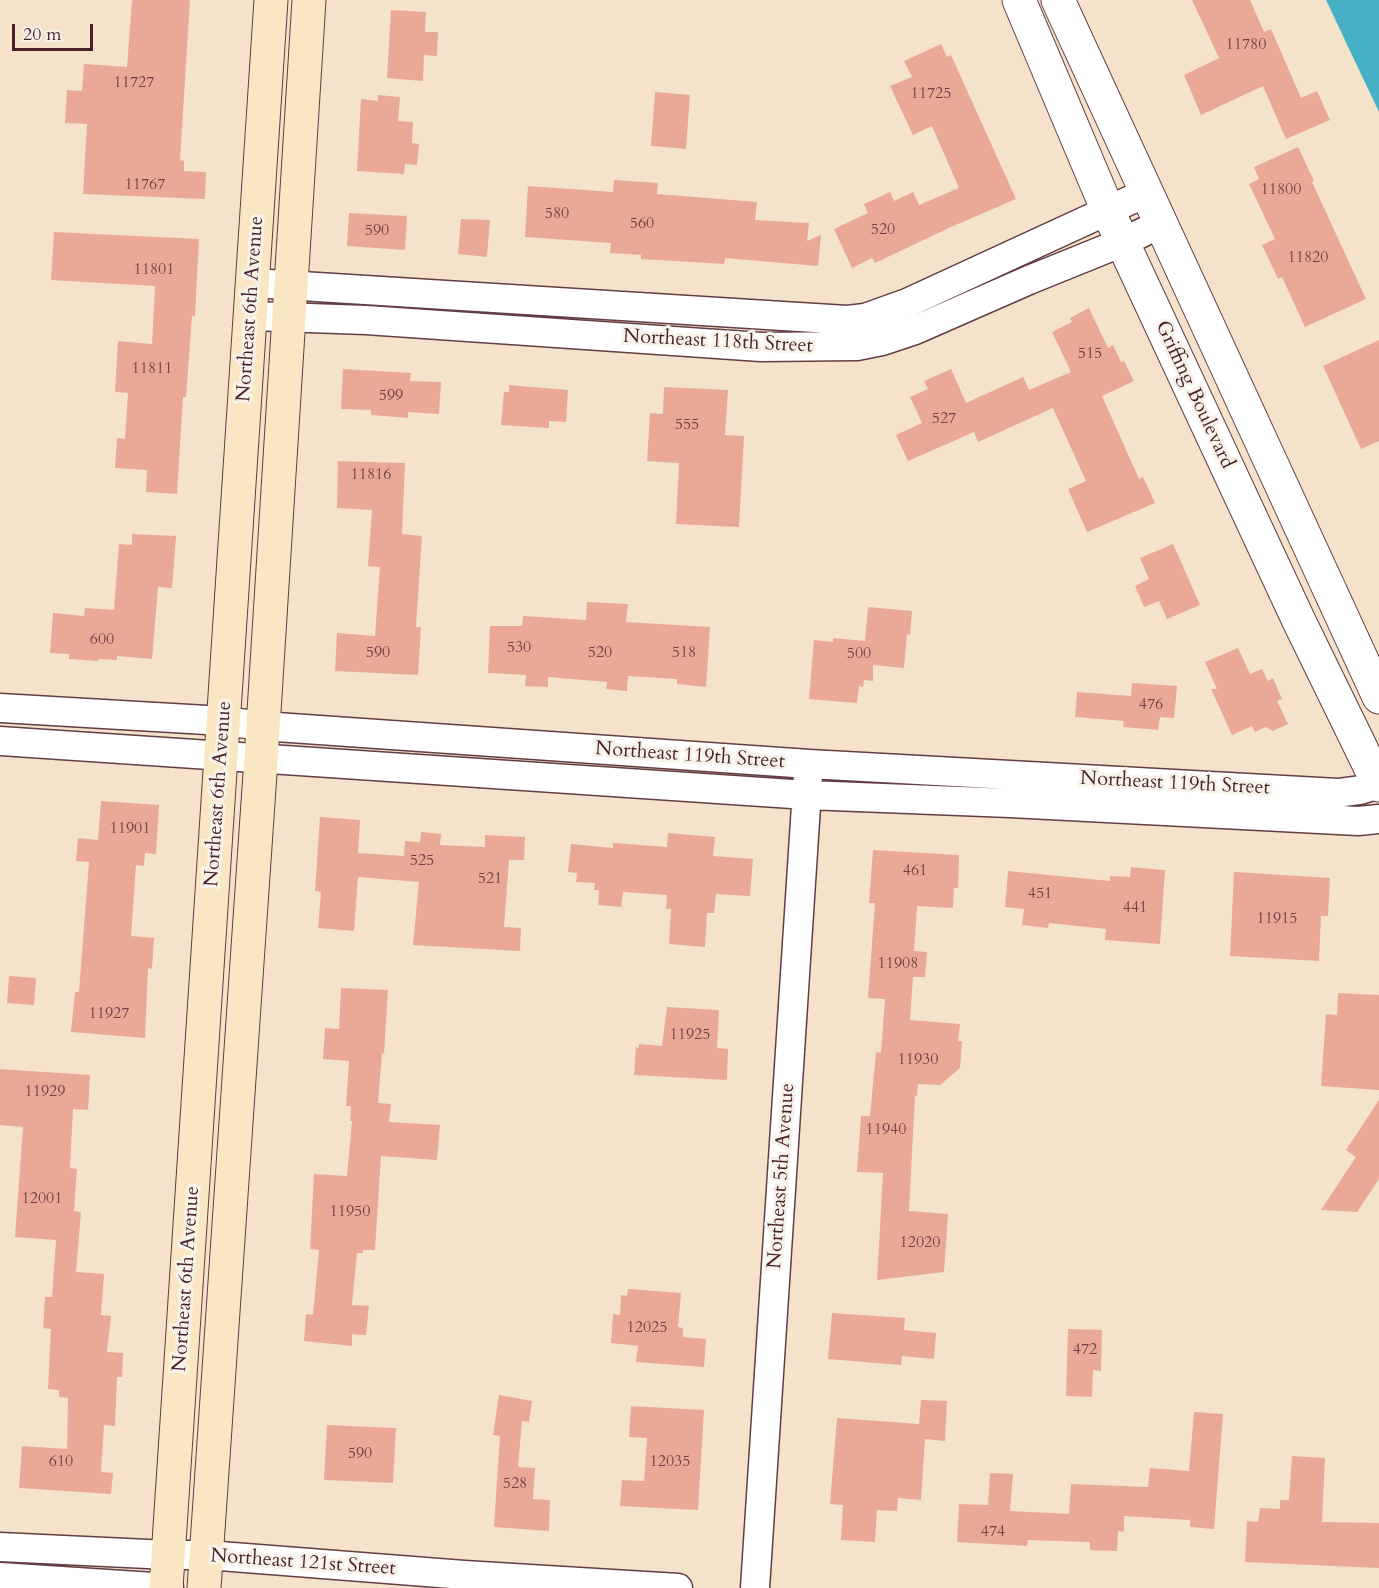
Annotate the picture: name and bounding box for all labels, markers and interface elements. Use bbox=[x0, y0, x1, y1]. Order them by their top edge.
scale bar bbox=[15, 12, 96, 50]
text: 20 m bbox=[23, 22, 62, 47]
house number: 11780 bbox=[1226, 35, 1266, 55]
house number: 11727 bbox=[114, 73, 154, 93]
house number: 11725 bbox=[911, 84, 951, 104]
house number: 11767 bbox=[125, 175, 165, 195]
house number: 11800 bbox=[1261, 180, 1301, 200]
house number: 580 bbox=[545, 204, 569, 224]
house number: 560 bbox=[630, 214, 654, 234]
street label: Northeast 6th Avenue bbox=[233, 215, 269, 403]
house number: 520 bbox=[871, 220, 895, 240]
house number: 590 bbox=[365, 221, 389, 241]
house number: 11820 bbox=[1288, 248, 1328, 268]
house number: 11801 bbox=[134, 260, 174, 280]
street label: Griffing Boulevard bbox=[1149, 317, 1239, 473]
street label: Northeast 118th Street bbox=[622, 325, 814, 359]
house number: 515 bbox=[1078, 344, 1102, 364]
house number: 11811 bbox=[132, 359, 172, 379]
house number: 599 bbox=[379, 386, 403, 406]
house number: 527 bbox=[932, 409, 956, 429]
house number: 555 bbox=[675, 415, 699, 435]
house number: 11816 bbox=[351, 465, 391, 485]
house number: 600 bbox=[90, 630, 114, 650]
house number: 530 bbox=[507, 638, 531, 658]
house number: 590 bbox=[366, 643, 390, 663]
house number: 520 bbox=[588, 643, 612, 663]
house number: 518 bbox=[672, 643, 696, 663]
house number: 500 bbox=[847, 644, 871, 664]
house number: 476 bbox=[1139, 695, 1163, 715]
street label: Northeast 6th Avenue bbox=[201, 700, 237, 888]
street label: Northeast 119th Street bbox=[594, 737, 786, 775]
street label: Northeast 119th Street bbox=[1079, 767, 1271, 801]
house number: 11901 bbox=[110, 819, 150, 839]
house number: 525 bbox=[410, 851, 434, 871]
house number: 461 bbox=[903, 861, 927, 881]
house number: 521 bbox=[478, 869, 502, 889]
house number: 451 bbox=[1028, 884, 1052, 904]
house number: 441 bbox=[1123, 898, 1147, 918]
house number: 11915 bbox=[1257, 909, 1297, 929]
house number: 11908 bbox=[878, 954, 918, 974]
house number: 11927 bbox=[89, 1004, 129, 1024]
house number: 11925 bbox=[670, 1025, 710, 1045]
house number: 11930 bbox=[898, 1050, 938, 1070]
house number: 11929 bbox=[25, 1082, 65, 1102]
street label: Northeast 5th Avenue bbox=[764, 1082, 800, 1270]
house number: 11940 bbox=[866, 1120, 906, 1140]
street label: Northeast 6th Avenue bbox=[169, 1185, 205, 1373]
house number: 12001 bbox=[22, 1189, 62, 1209]
house number: 11950 bbox=[330, 1202, 370, 1222]
house number: 12020 bbox=[900, 1233, 940, 1253]
house number: 12025 bbox=[627, 1318, 667, 1338]
house number: 472 bbox=[1073, 1340, 1097, 1360]
house number: 590 bbox=[348, 1444, 372, 1464]
house number: 610 bbox=[49, 1452, 73, 1472]
house number: 12035 bbox=[650, 1452, 690, 1472]
house number: 528 bbox=[503, 1474, 527, 1494]
house number: 474 bbox=[981, 1522, 1005, 1542]
street label: Northeast 121st Street bbox=[209, 1545, 397, 1581]

